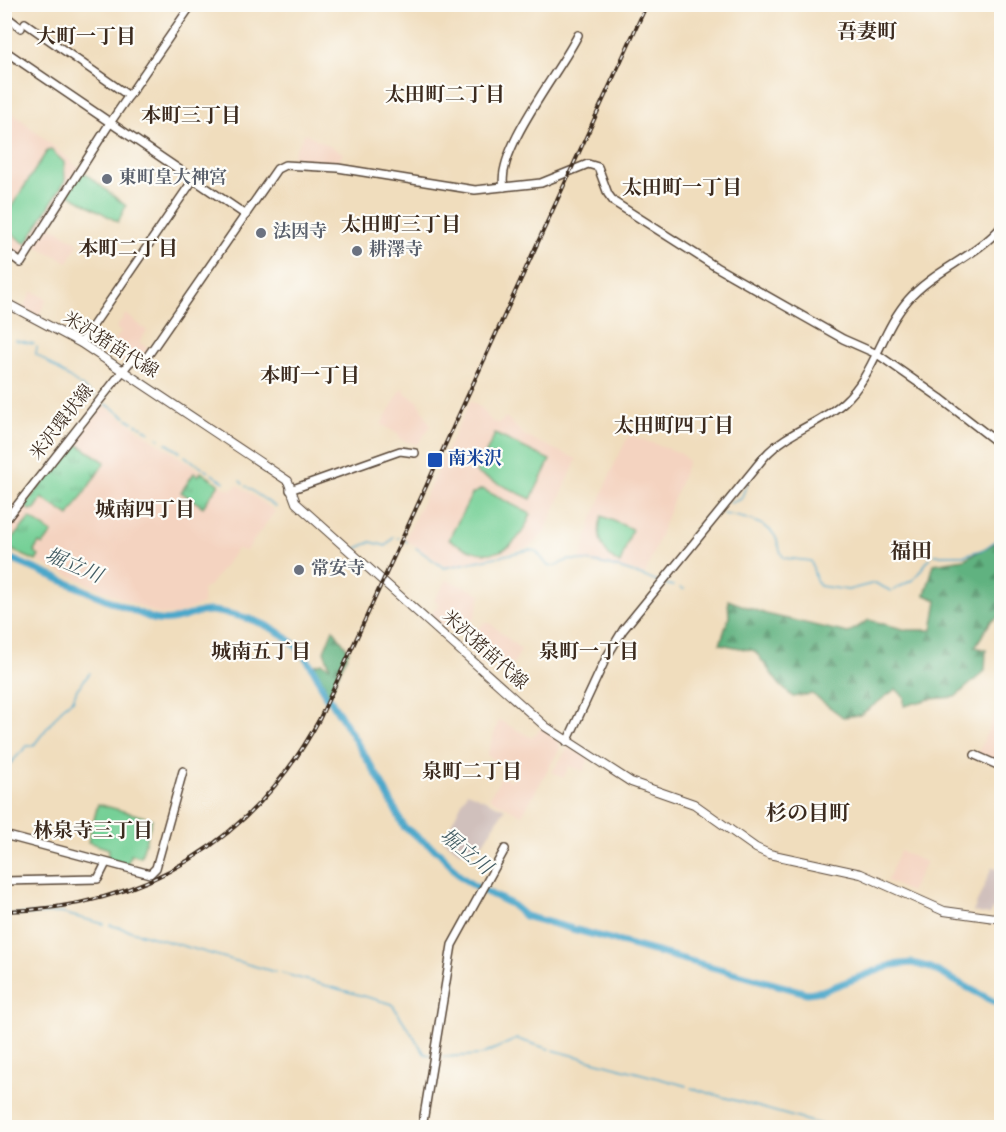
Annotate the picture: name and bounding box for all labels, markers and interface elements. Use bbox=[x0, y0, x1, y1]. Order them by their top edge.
district label: 吾妻町 bbox=[837, 19, 898, 48]
district label: 大町一丁目 bbox=[36, 24, 136, 53]
district label: 太田町二丁目 bbox=[385, 82, 505, 111]
district label: 本町三丁目 bbox=[141, 103, 241, 132]
place label: 東町皇大神宮 bbox=[119, 166, 227, 192]
marker: 東町皇大神宮 bbox=[100, 172, 114, 186]
district label: 太田町一丁目 bbox=[622, 175, 742, 204]
district label: 太田町三丁目 bbox=[341, 212, 461, 241]
place label: 法因寺 bbox=[273, 220, 327, 246]
marker: 法因寺 bbox=[254, 226, 268, 240]
district label: 本町二丁目 bbox=[78, 236, 178, 265]
place label: 耕澤寺 bbox=[369, 238, 423, 264]
marker: 耕澤寺 bbox=[350, 244, 364, 258]
street label: 米沢猪苗代線 bbox=[57, 306, 163, 386]
district label: 本町一丁目 bbox=[260, 363, 360, 392]
street label: 米沢環状線 bbox=[25, 380, 101, 466]
district label: 太田町四丁目 bbox=[614, 413, 734, 442]
place label: 南米沢 bbox=[448, 447, 502, 473]
marker: 南米沢 bbox=[426, 451, 444, 469]
district label: 城南四丁目 bbox=[95, 497, 195, 526]
district label: 福田 bbox=[890, 538, 932, 568]
water label: 堀立川 bbox=[40, 542, 108, 593]
place label: 常安寺 bbox=[311, 557, 365, 583]
marker: 常安寺 bbox=[292, 563, 306, 577]
street label: 米沢猪苗代線 bbox=[435, 605, 533, 697]
district label: 城南五丁目 bbox=[211, 639, 311, 668]
district label: 泉町一丁目 bbox=[539, 639, 639, 668]
district label: 泉町二丁目 bbox=[422, 759, 522, 788]
district label: 杉の目町 bbox=[766, 800, 850, 830]
district label: 林泉寺三丁目 bbox=[33, 818, 153, 847]
water label: 堀立川 bbox=[433, 823, 499, 884]

